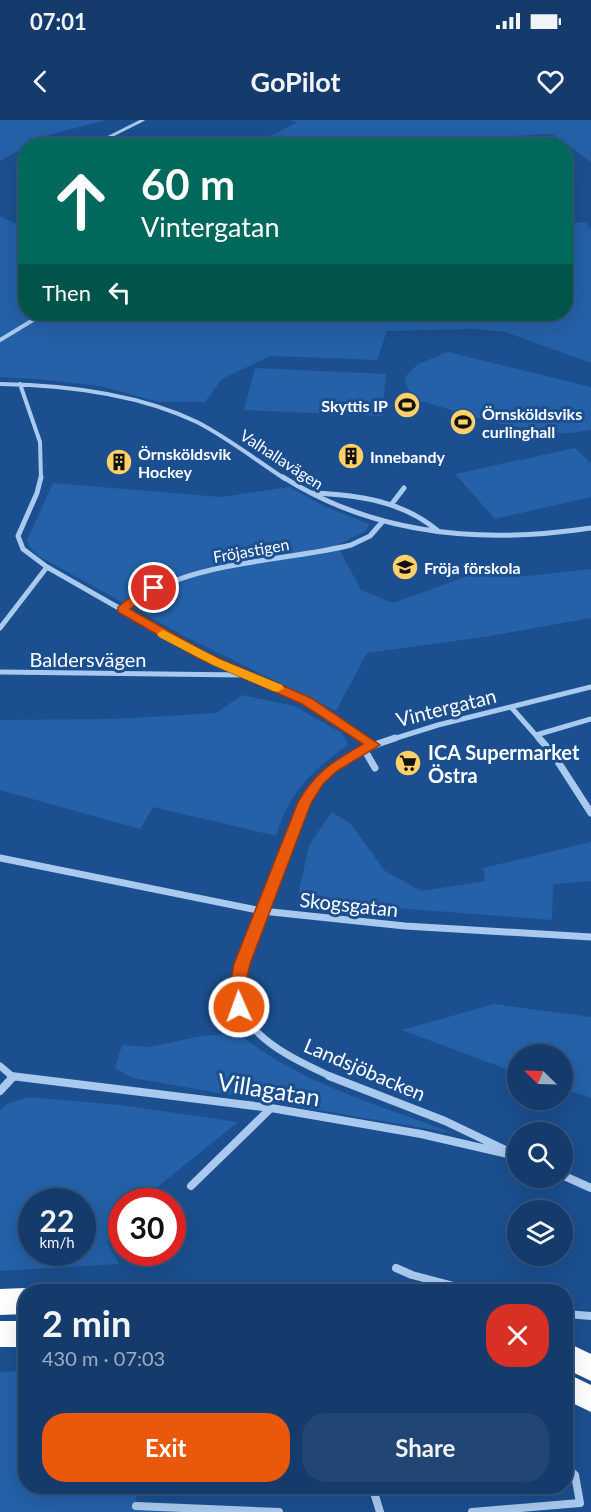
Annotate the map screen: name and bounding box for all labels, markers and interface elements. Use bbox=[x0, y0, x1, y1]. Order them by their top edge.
text: 07:01 bbox=[30, 8, 87, 35]
icon: back bbox=[24, 65, 57, 98]
text: GoPilot bbox=[250, 65, 341, 98]
icon: heart bbox=[534, 65, 567, 98]
text: 60 m bbox=[141, 159, 235, 209]
icon: ahead bbox=[42, 162, 120, 240]
text: Vintergatan bbox=[141, 210, 279, 243]
icon: left bbox=[103, 276, 136, 309]
text: Then bbox=[42, 279, 91, 306]
sports icon: Skyttis IP bbox=[392, 390, 422, 420]
place label: Skyttis IP bbox=[321, 396, 388, 415]
place label: Örnsköldsviks curlinghall bbox=[482, 404, 582, 441]
sports icon: Örnsköldsviks curlinghall bbox=[448, 407, 478, 437]
street label: Valhallavägen bbox=[237, 425, 327, 493]
building icon: Innebandy bbox=[336, 441, 366, 471]
place label: Örnsköldsvik Hockey bbox=[138, 444, 232, 481]
building icon: Örnsköldsvik Hockey bbox=[104, 447, 134, 477]
place label: Innebandy bbox=[370, 447, 446, 466]
street label: Fröjastigen bbox=[211, 534, 291, 566]
school or university icon: Fröja förskola bbox=[390, 552, 420, 582]
place label: Fröja förskola bbox=[424, 558, 521, 577]
pin bbox=[128, 562, 179, 613]
icon: arrive bbox=[137, 571, 170, 604]
street label: Baldersvägen bbox=[30, 647, 146, 671]
street label: Vintergatan bbox=[393, 683, 499, 731]
place label: ICA Supermarket Östra bbox=[428, 740, 580, 787]
supermarket icon: ICA Supermarket Östra bbox=[393, 748, 423, 778]
street label: Skogsgatan bbox=[298, 887, 400, 921]
position arrow bbox=[207, 975, 271, 1039]
street label: Landsjöbacken bbox=[301, 1033, 429, 1105]
north arrow bbox=[507, 1044, 573, 1110]
map controls bbox=[507, 1044, 573, 1266]
street label: Villagatan bbox=[216, 1067, 322, 1111]
button: search bbox=[507, 1122, 573, 1188]
speed limit sign: 30 bbox=[108, 1188, 186, 1266]
button: layers bbox=[507, 1200, 573, 1266]
text: 22 bbox=[40, 1202, 74, 1238]
text: km/h bbox=[39, 1233, 75, 1251]
text: 2 min bbox=[42, 1301, 131, 1345]
button: close bbox=[486, 1304, 549, 1367]
text: 430 m · 07:03 bbox=[42, 1346, 165, 1370]
button: Exit bbox=[42, 1413, 290, 1482]
button: Share bbox=[302, 1413, 549, 1482]

